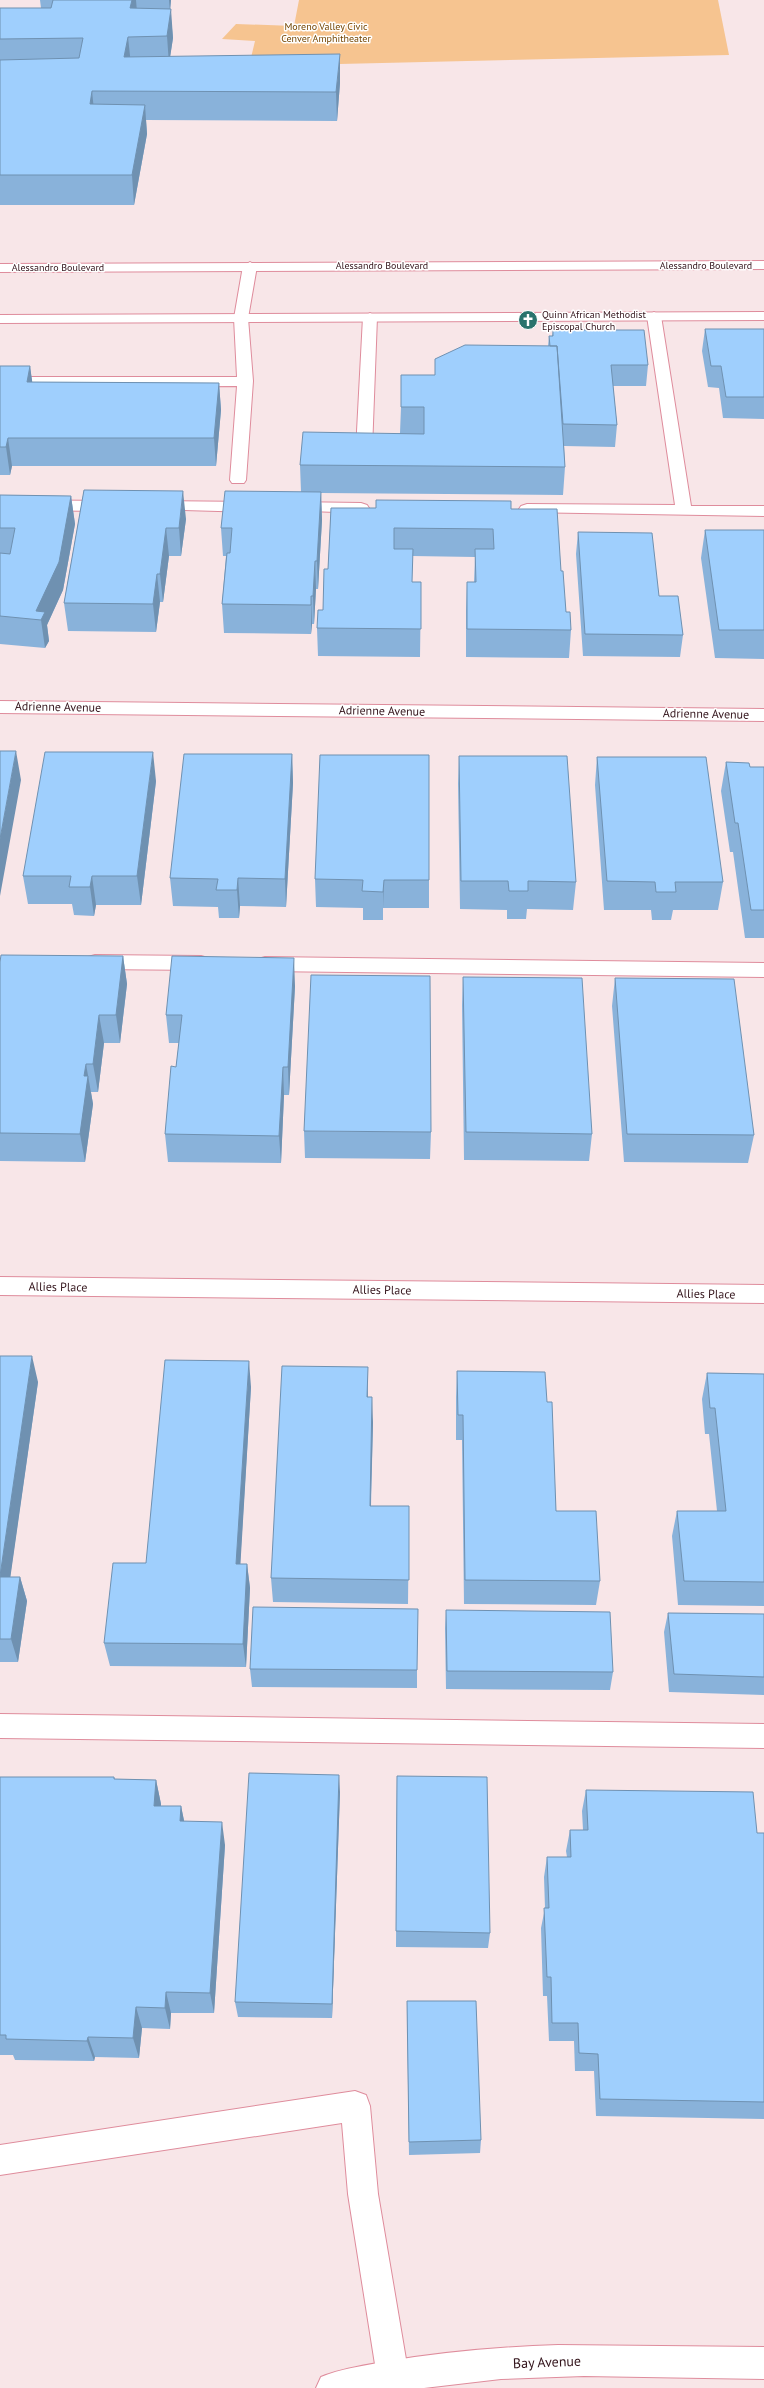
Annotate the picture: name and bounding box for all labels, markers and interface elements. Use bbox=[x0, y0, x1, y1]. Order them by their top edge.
park label: Moreno Valley Civic Cenver Amphitheater bbox=[281, 20, 371, 45]
street label: Alessandro Boulevard bbox=[336, 259, 428, 272]
street label: Alessandro Boulevard bbox=[660, 259, 752, 272]
street label: Alessandro Boulevard bbox=[12, 261, 104, 274]
place label: Quinn African Methodist Episcopal Church bbox=[542, 308, 646, 333]
church icon: Quinn African Methodist Episcopal Church bbox=[517, 309, 539, 331]
street label: Adrienne Avenue bbox=[15, 698, 101, 715]
street label: Adrienne Avenue bbox=[339, 702, 425, 719]
street label: Adrienne Avenue bbox=[663, 705, 749, 722]
street label: Allies Place bbox=[28, 1278, 88, 1295]
street label: Allies Place bbox=[352, 1281, 412, 1298]
street label: Allies Place bbox=[676, 1285, 736, 1302]
street label: Bay Avenue bbox=[513, 2352, 581, 2372]

